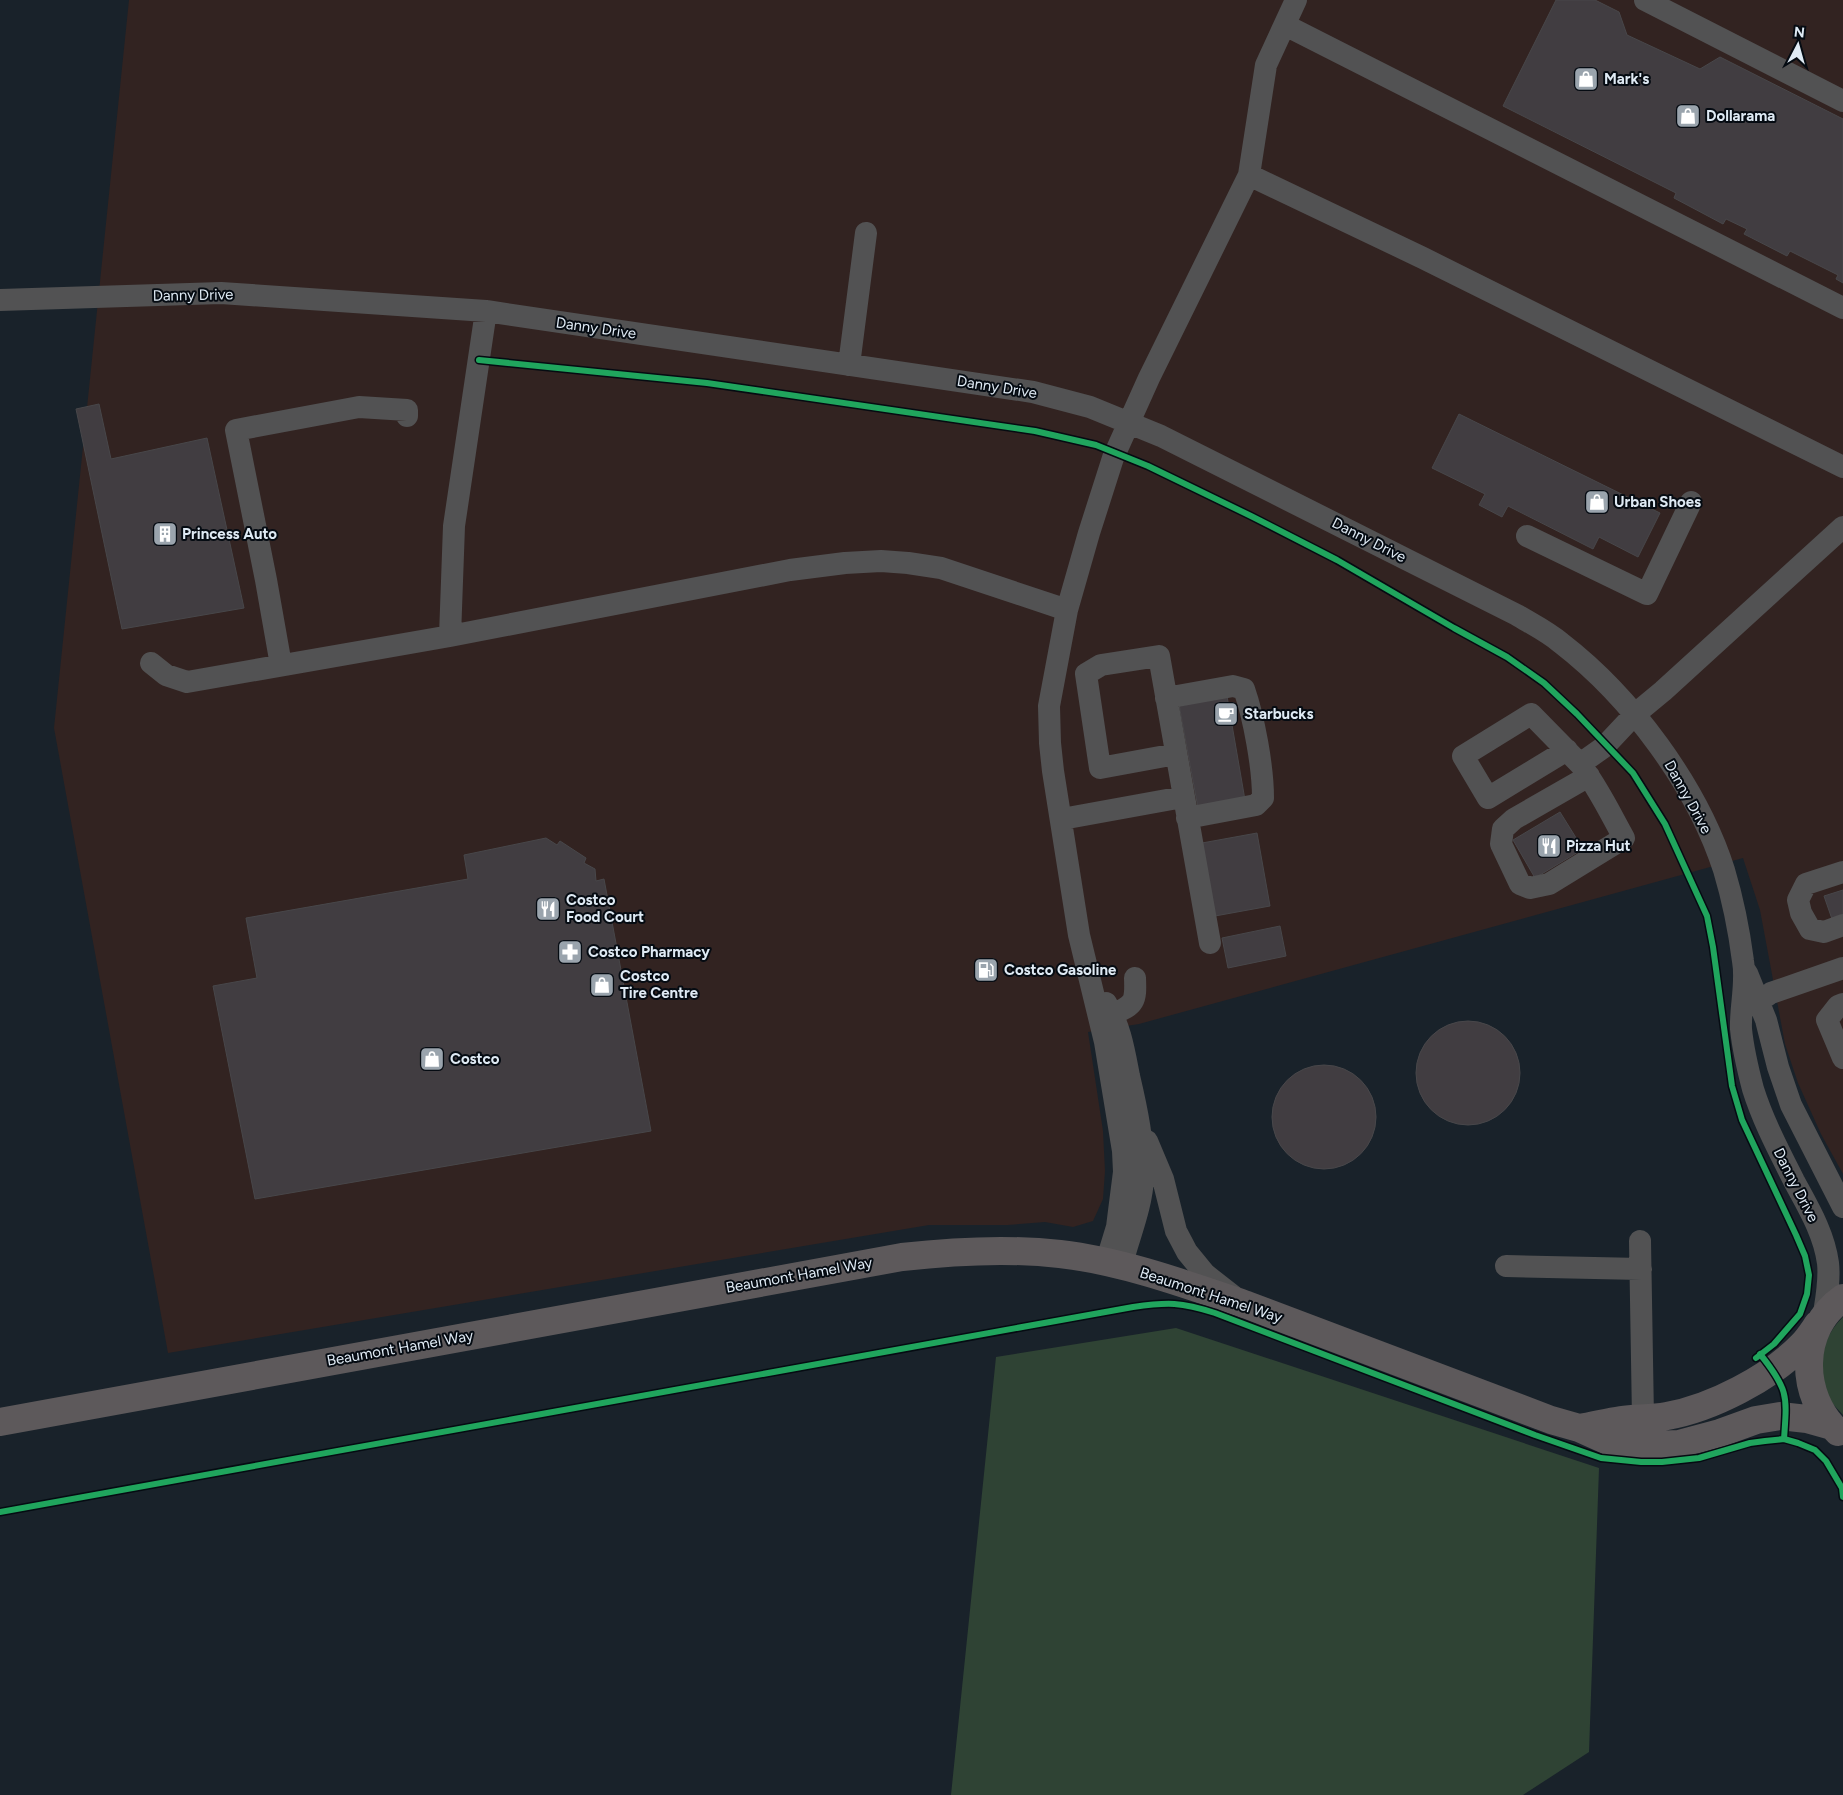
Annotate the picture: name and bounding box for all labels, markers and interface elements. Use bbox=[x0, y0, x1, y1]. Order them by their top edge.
north arrow bbox=[1773, 20, 1823, 70]
text: N bbox=[1793, 24, 1806, 42]
shop icon: Mark's bbox=[1573, 66, 1599, 92]
place label: Mark's bbox=[1604, 70, 1649, 88]
shop icon: Dollarama bbox=[1675, 103, 1701, 129]
place label: Dollarama bbox=[1706, 107, 1775, 125]
street label: Danny Drive bbox=[152, 285, 234, 305]
street label: Danny Drive bbox=[555, 313, 637, 343]
street label: Danny Drive bbox=[956, 372, 1038, 402]
shop icon: Urban Shoes bbox=[1584, 489, 1610, 515]
place label: Urban Shoes bbox=[1614, 493, 1701, 511]
street label: Danny Drive bbox=[1329, 514, 1409, 566]
building icon: Princess Auto bbox=[152, 521, 178, 547]
place label: Princess Auto bbox=[182, 525, 277, 543]
cafe icon: Starbucks bbox=[1213, 701, 1239, 727]
place label: Starbucks bbox=[1244, 705, 1313, 723]
street label: Danny Drive bbox=[1661, 757, 1715, 837]
restaurant icon: Pizza Hut bbox=[1536, 833, 1562, 859]
place label: Pizza Hut bbox=[1566, 837, 1631, 855]
place label: Costco Food Court bbox=[566, 891, 644, 926]
restaurant icon: Costco Food Court bbox=[535, 896, 561, 922]
pharmacy icon: Costco Pharmacy bbox=[557, 939, 583, 965]
place label: Costco Pharmacy bbox=[588, 943, 710, 961]
fuel station icon: Costco Gasoline bbox=[973, 957, 999, 983]
place label: Costco Gasoline bbox=[1004, 961, 1117, 979]
place label: Costco Tire Centre bbox=[620, 967, 699, 1002]
shop icon: Costco Tire Centre bbox=[589, 972, 615, 998]
shop icon: Costco bbox=[419, 1046, 445, 1072]
place label: Costco bbox=[450, 1050, 500, 1068]
street label: Danny Drive bbox=[1770, 1145, 1822, 1225]
street label: Beaumont Hamel Way bbox=[724, 1253, 874, 1297]
street label: Beaumont Hamel Way bbox=[1138, 1263, 1285, 1327]
street label: Beaumont Hamel Way bbox=[325, 1326, 475, 1370]

